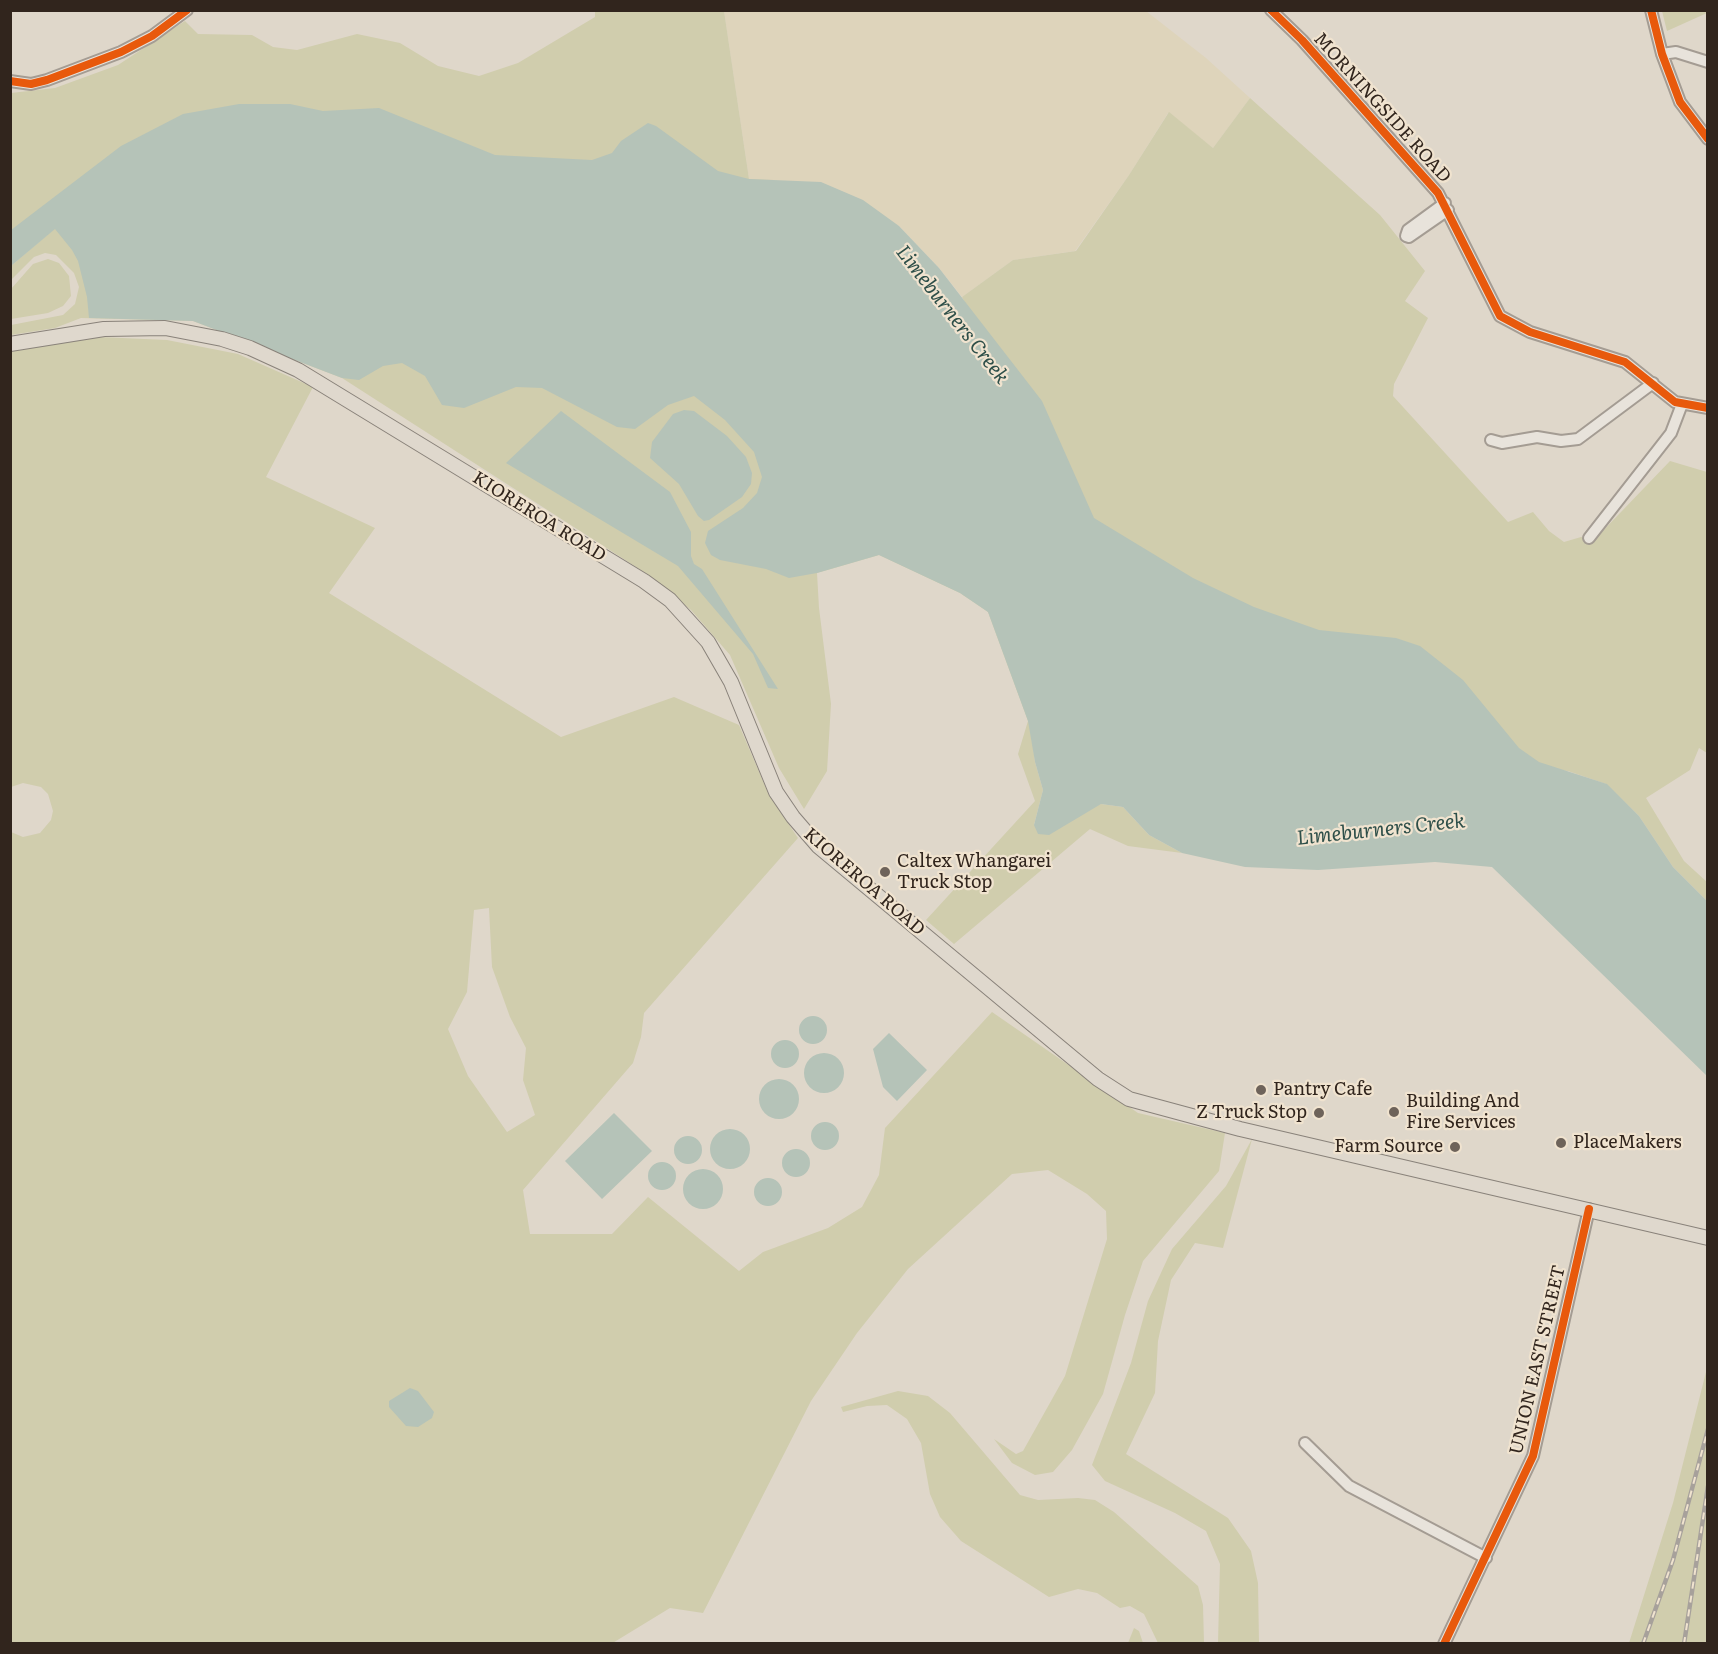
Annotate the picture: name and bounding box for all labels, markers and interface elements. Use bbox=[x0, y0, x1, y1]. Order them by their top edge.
street label: MORNINGSIDE ROAD bbox=[1309, 29, 1455, 187]
water label: Limeburners Creek bbox=[890, 241, 1014, 389]
street label: KIOREROA ROAD bbox=[468, 467, 610, 567]
water label: Limeburners Creek bbox=[1296, 809, 1466, 851]
street label: KIOREROA ROAD bbox=[799, 824, 929, 940]
place label: Caltex Whangarei Truck Stop bbox=[897, 851, 1051, 894]
marker: Caltex Whangarei Truck Stop bbox=[878, 865, 892, 879]
place label: Pantry Cafe bbox=[1273, 1079, 1372, 1101]
marker: Pantry Cafe bbox=[1254, 1083, 1268, 1097]
place label: Building And Fire Services bbox=[1406, 1091, 1519, 1134]
place label: Z Truck Stop bbox=[1196, 1102, 1307, 1124]
marker: Building And Fire Services bbox=[1387, 1105, 1401, 1119]
marker: Z Truck Stop bbox=[1312, 1106, 1326, 1120]
place label: PlaceMakers bbox=[1573, 1132, 1682, 1154]
place label: Farm Source bbox=[1334, 1136, 1443, 1158]
marker: PlaceMakers bbox=[1554, 1136, 1568, 1150]
marker: Farm Source bbox=[1448, 1140, 1462, 1154]
street label: UNION EAST STREET bbox=[1506, 1263, 1570, 1457]

